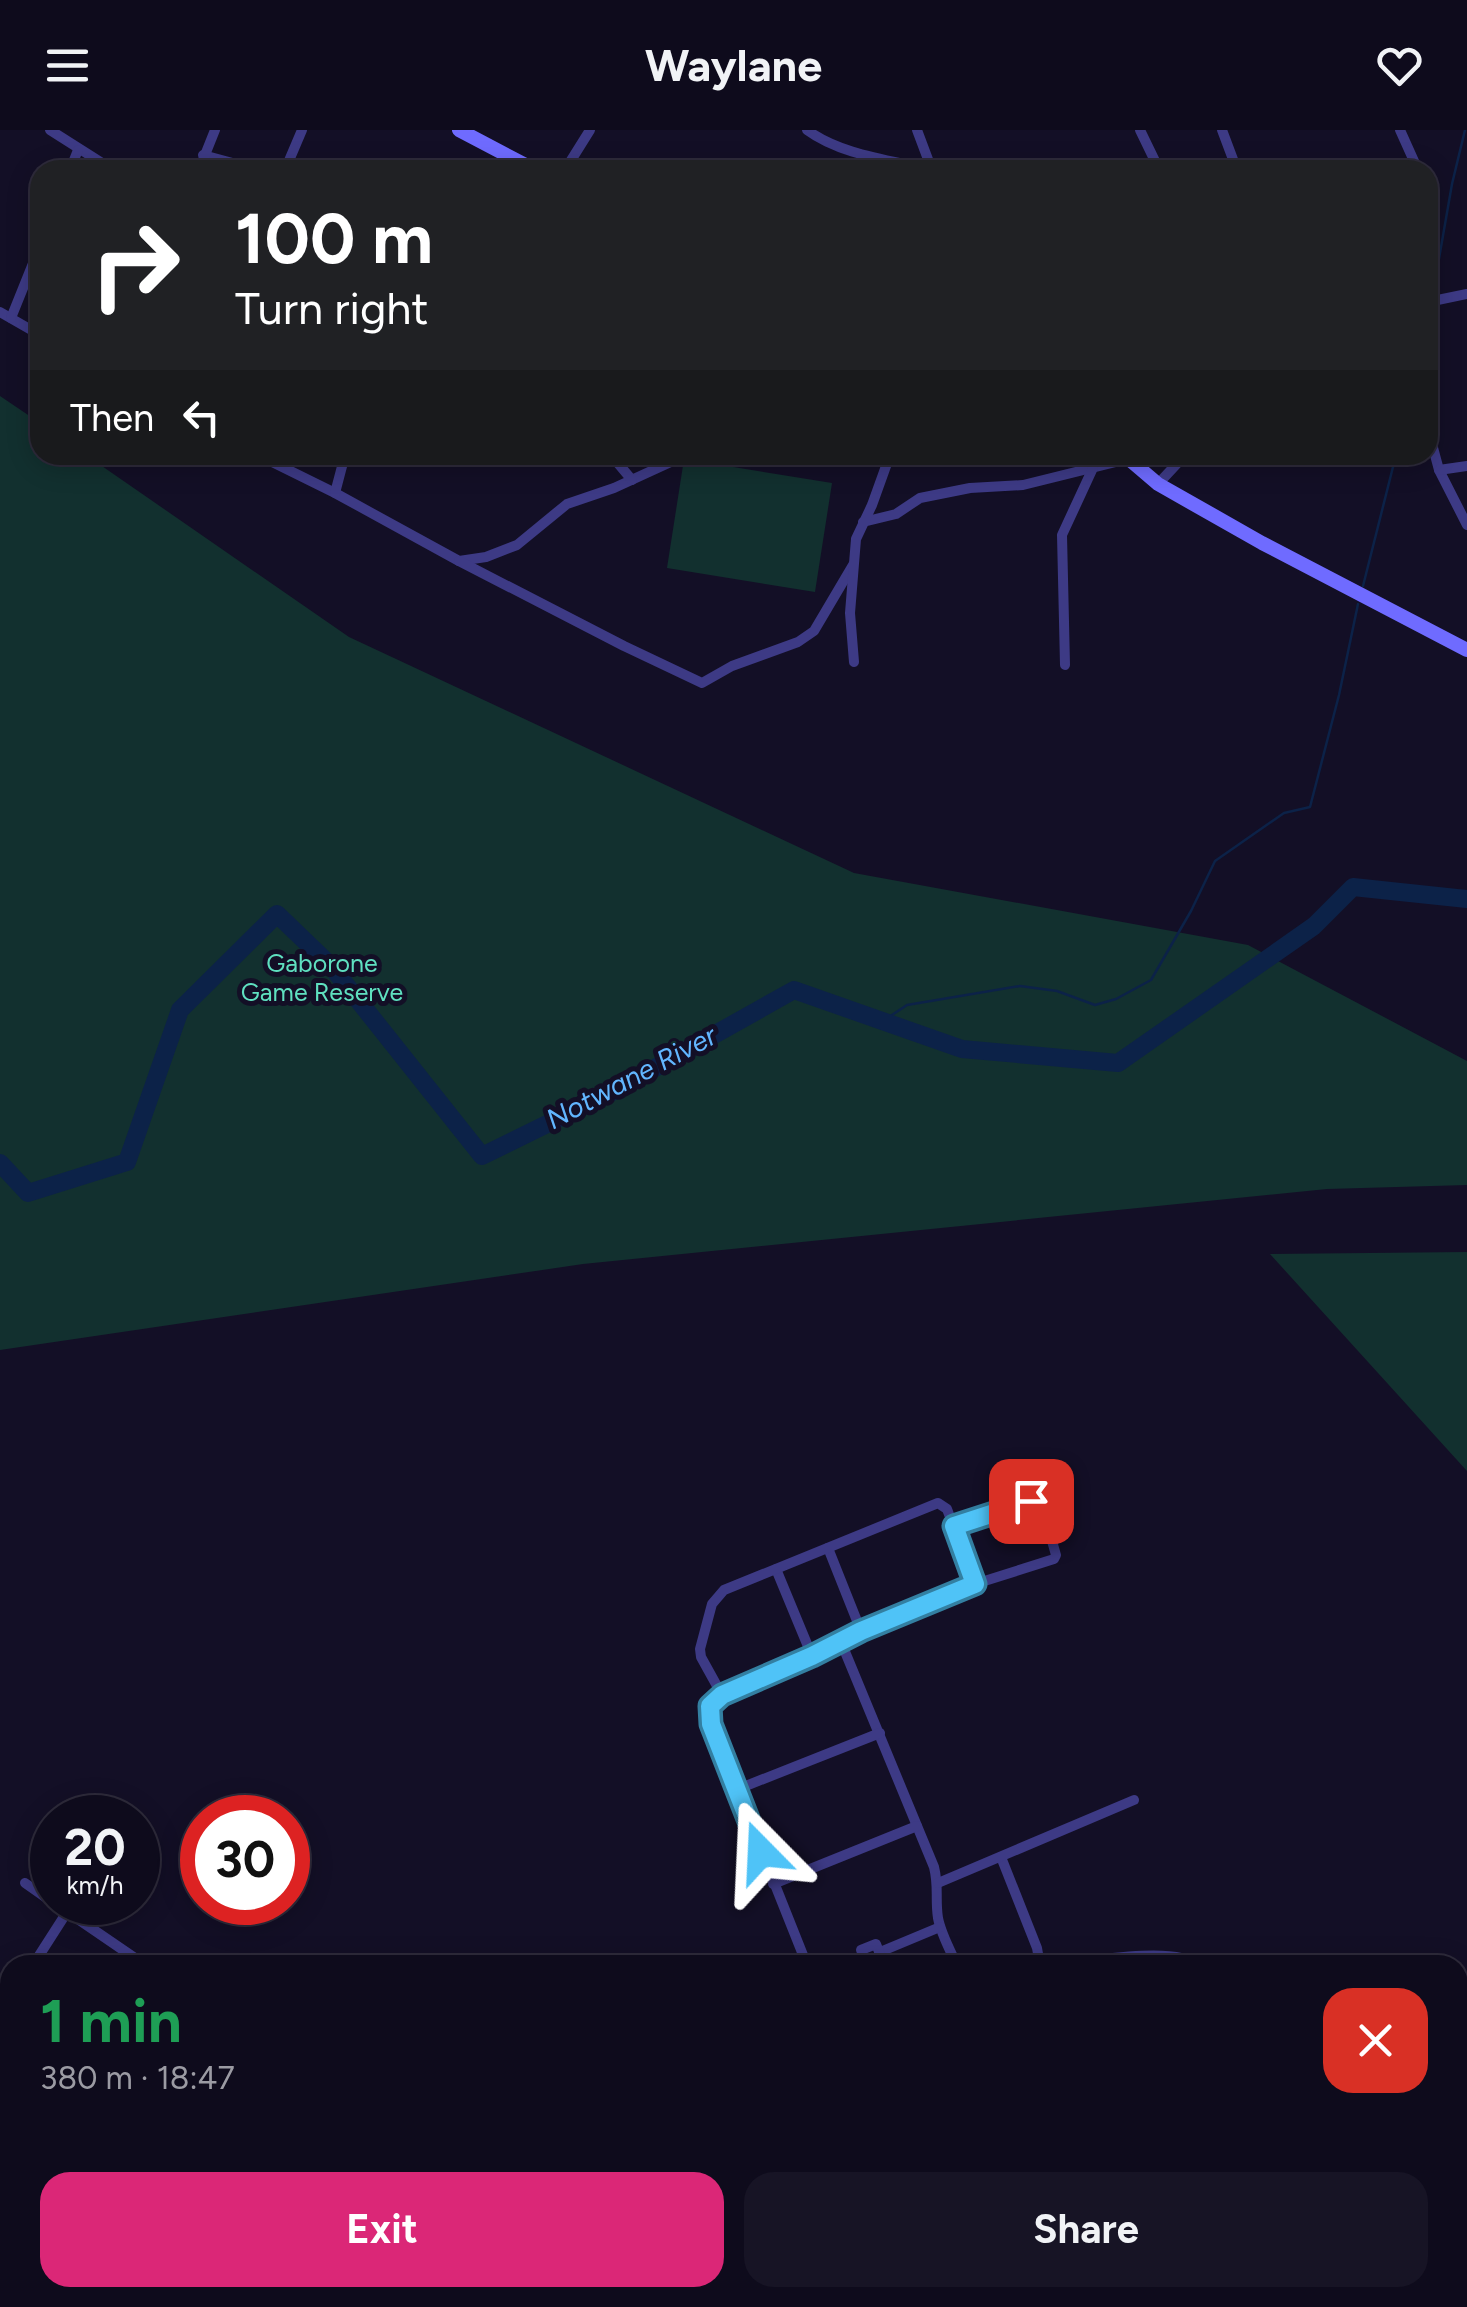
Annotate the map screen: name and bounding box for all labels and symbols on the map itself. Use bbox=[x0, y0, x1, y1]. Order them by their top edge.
park label: Gaborone Game Reserve bbox=[241, 948, 403, 1007]
water label: Notwane River bbox=[540, 1017, 723, 1136]
pin bbox=[989, 1459, 1074, 1544]
speed limit sign: 30 bbox=[180, 1795, 310, 1925]
position arrow bbox=[709, 1800, 813, 1904]

